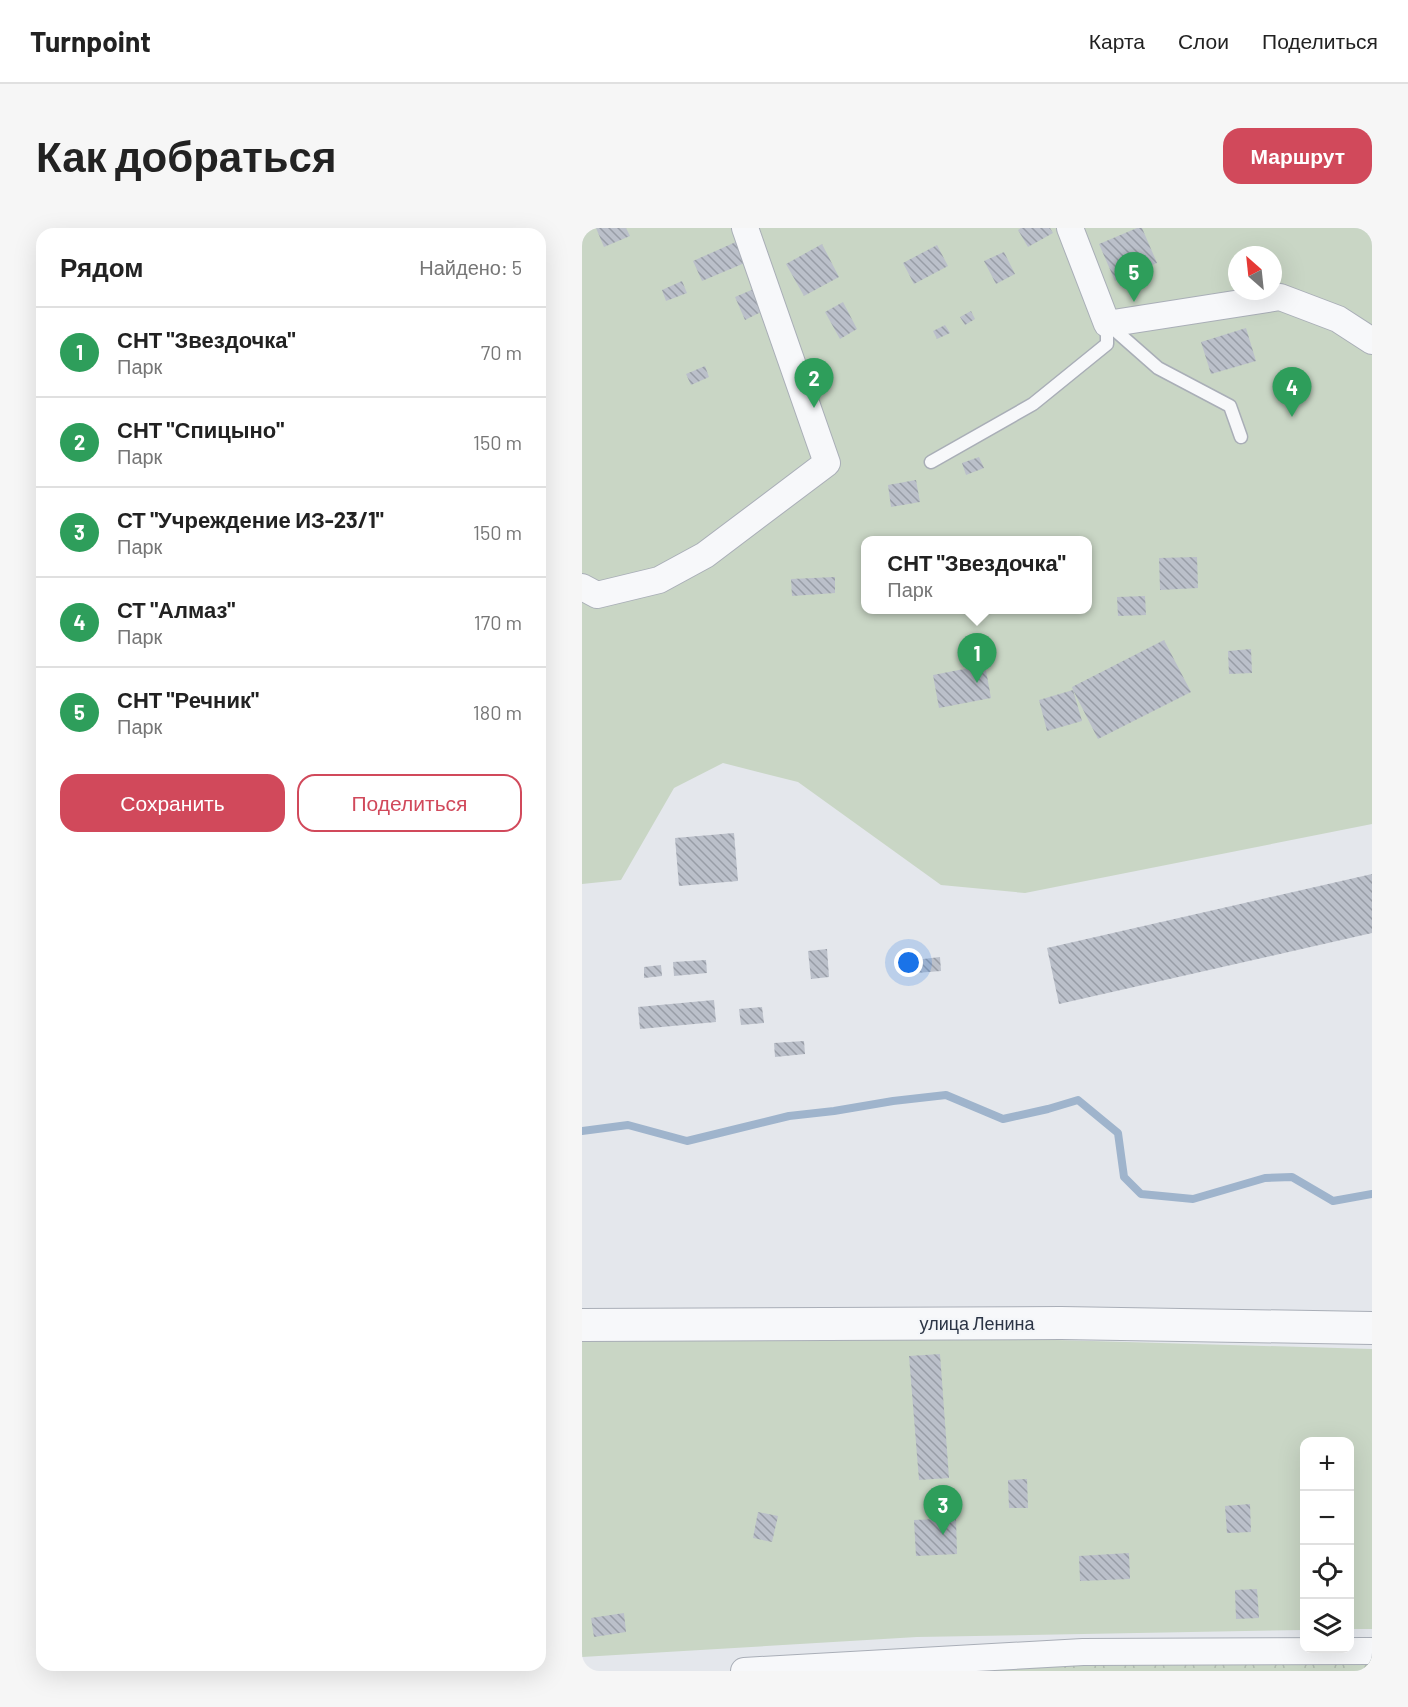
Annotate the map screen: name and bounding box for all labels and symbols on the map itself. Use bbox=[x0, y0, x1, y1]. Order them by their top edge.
north arrow bbox=[1228, 246, 1282, 300]
pin: 5 bbox=[1114, 253, 1154, 302]
pin: 2 bbox=[794, 358, 834, 408]
pin: 4 bbox=[1272, 368, 1312, 417]
pin: 1 bbox=[958, 634, 996, 683]
your location bbox=[894, 948, 923, 977]
street label: улица Ленина bbox=[920, 1312, 1035, 1334]
pin: 3 bbox=[924, 1486, 962, 1535]

